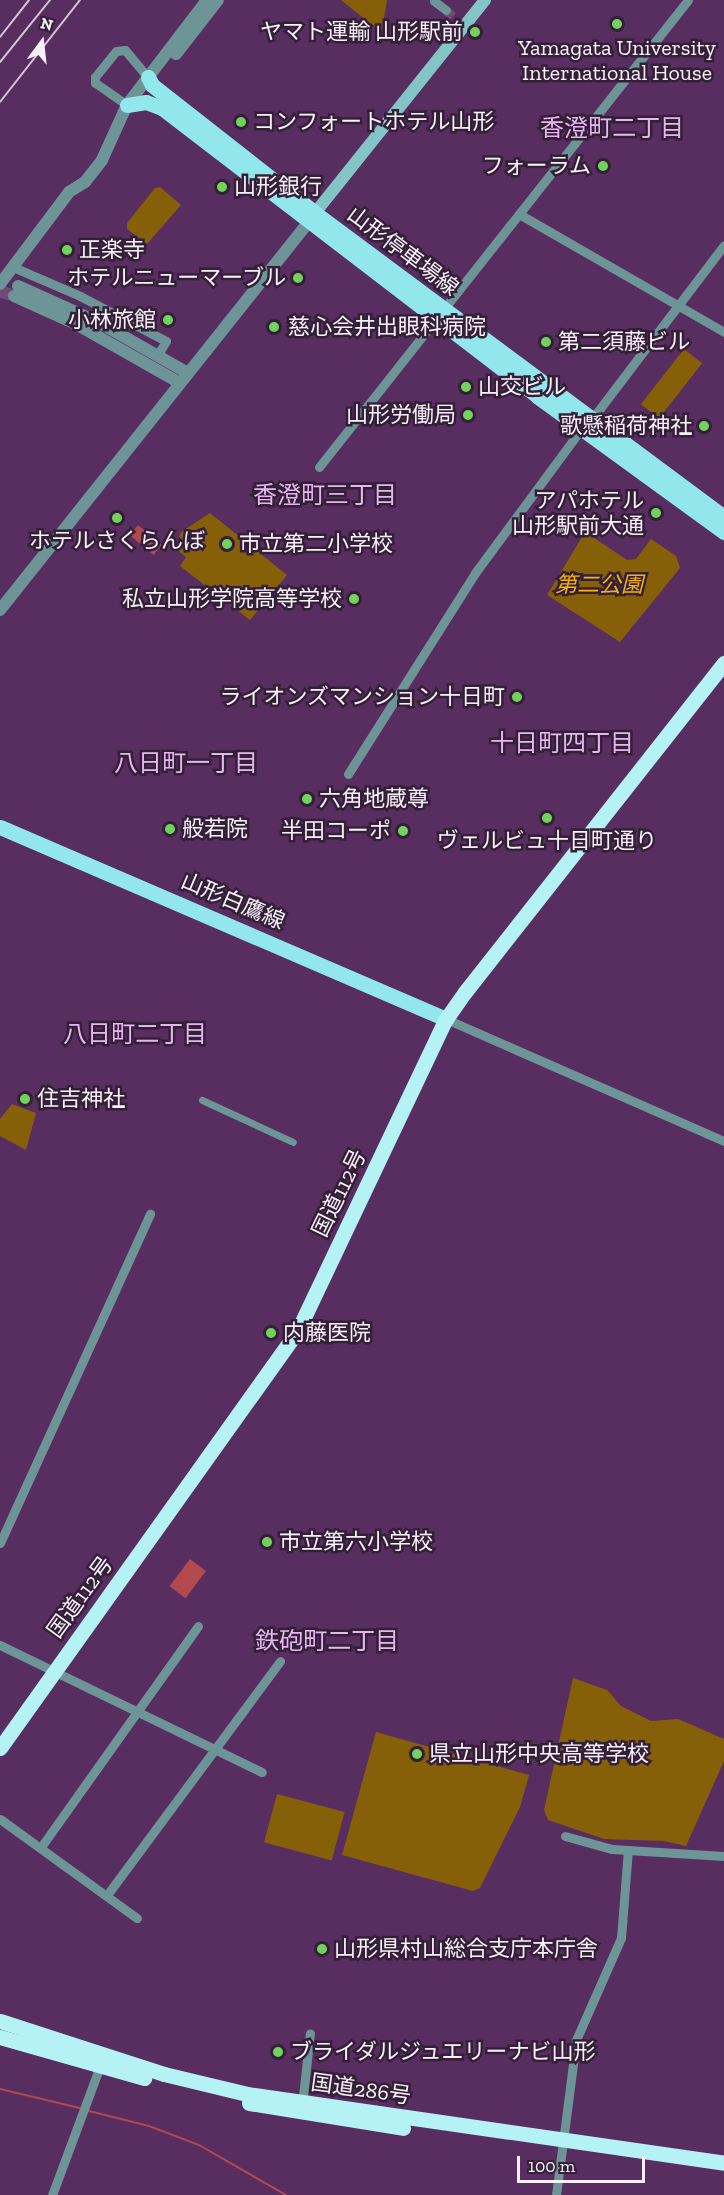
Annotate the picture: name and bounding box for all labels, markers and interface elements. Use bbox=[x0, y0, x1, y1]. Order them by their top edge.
north arrow bbox=[12, 12, 72, 72]
text: N bbox=[38, 13, 55, 35]
marker: Yamagata University International House bbox=[610, 17, 624, 31]
place label: ヤマト運輸 山形駅前 bbox=[260, 19, 463, 45]
marker: ヤマト運輸 山形駅前 bbox=[468, 25, 482, 39]
place label: Yamagata University International House bbox=[518, 34, 716, 86]
place label: コンフォートホテル山形 bbox=[253, 109, 495, 135]
district label: 香澄町二丁目 bbox=[540, 114, 684, 142]
marker: コンフォートホテル山形 bbox=[234, 115, 248, 129]
place label: フォーラム bbox=[481, 153, 591, 179]
marker: フォーラム bbox=[596, 159, 610, 173]
place label: 山形銀行 bbox=[234, 174, 322, 200]
marker: 山形銀行 bbox=[215, 180, 229, 194]
street label: 山形停車場線 bbox=[342, 201, 464, 301]
place label: 正楽寺 bbox=[79, 237, 145, 263]
marker: 正楽寺 bbox=[60, 243, 74, 257]
place label: ホテルニューマーブル bbox=[66, 265, 286, 291]
marker: ホテルニューマーブル bbox=[291, 271, 305, 285]
place label: 小林旅館 bbox=[68, 307, 156, 333]
marker: 小林旅館 bbox=[161, 313, 175, 327]
place label: 慈心会井出眼科病院 bbox=[288, 314, 486, 340]
marker: 慈心会井出眼科病院 bbox=[265, 318, 283, 336]
place label: 第二須藤ビル bbox=[558, 329, 690, 355]
marker: 第二須藤ビル bbox=[539, 335, 553, 349]
place label: 山交ビル bbox=[478, 374, 566, 400]
marker: 山交ビル bbox=[459, 380, 473, 394]
place label: 山形労働局 bbox=[346, 402, 456, 428]
marker: 山形労働局 bbox=[461, 408, 475, 422]
place label: 歌懸稲荷神社 bbox=[560, 413, 692, 439]
marker: 歌懸稲荷神社 bbox=[697, 419, 711, 433]
district label: 香澄町三丁目 bbox=[253, 481, 397, 509]
place label: アパホテル 山形駅前大通 bbox=[512, 487, 644, 538]
marker: アパホテル 山形駅前大通 bbox=[649, 506, 663, 520]
marker: ホテルさくらんぼ bbox=[110, 511, 124, 525]
place label: ホテルさくらんぼ bbox=[29, 528, 205, 554]
place label: 市立第二小学校 bbox=[239, 531, 393, 557]
marker: 市立第二小学校 bbox=[220, 537, 234, 551]
park label: 第二公園 bbox=[555, 572, 643, 598]
place label: 私立山形学院高等学校 bbox=[122, 586, 342, 612]
marker: 私立山形学院高等学校 bbox=[347, 592, 361, 606]
place label: ライオンズマンション十日町 bbox=[219, 684, 505, 710]
marker: ライオンズマンション十日町 bbox=[510, 690, 524, 704]
district label: 十日町四丁目 bbox=[490, 729, 634, 757]
district label: 八日町一丁目 bbox=[114, 749, 258, 777]
place label: 六角地蔵尊 bbox=[319, 786, 429, 812]
marker: 六角地蔵尊 bbox=[300, 792, 314, 806]
marker: ヴェルビュ十日町通り bbox=[540, 811, 554, 825]
place label: 般若院 bbox=[182, 816, 248, 842]
place label: 半田コーポ bbox=[281, 818, 391, 844]
marker: 般若院 bbox=[163, 822, 177, 836]
marker: 半田コーポ bbox=[396, 824, 410, 838]
place label: ヴェルビュ十日町通り bbox=[437, 828, 657, 854]
street label: 山形白鷹線 bbox=[177, 867, 289, 935]
district label: 八日町二丁目 bbox=[63, 1020, 207, 1048]
place label: 住吉神社 bbox=[37, 1086, 125, 1112]
marker: 住吉神社 bbox=[18, 1092, 32, 1106]
street label: 国道112号 bbox=[306, 1145, 372, 1241]
place label: 内藤医院 bbox=[283, 1320, 371, 1346]
marker: 内藤医院 bbox=[264, 1326, 278, 1340]
place label: 市立第六小学校 bbox=[279, 1529, 433, 1555]
marker: 市立第六小学校 bbox=[260, 1535, 274, 1549]
street label: 国道112号 bbox=[42, 1551, 118, 1643]
district label: 鉄砲町二丁目 bbox=[255, 1627, 399, 1655]
place label: 県立山形中央高等学校 bbox=[429, 1741, 649, 1767]
marker: 県立山形中央高等学校 bbox=[410, 1747, 424, 1761]
place label: 山形県村山総合支庁本庁舎 bbox=[334, 1936, 598, 1962]
marker: 山形県村山総合支庁本庁舎 bbox=[315, 1942, 329, 1956]
place label: ブライダルジュエリーナビ山形 bbox=[290, 2039, 598, 2065]
marker: ブライダルジュエリーナビ山形 bbox=[271, 2045, 285, 2059]
street label: 国道286号 bbox=[309, 2069, 413, 2109]
scale bar bbox=[520, 2144, 648, 2182]
text: 100 m bbox=[528, 2155, 575, 2177]

